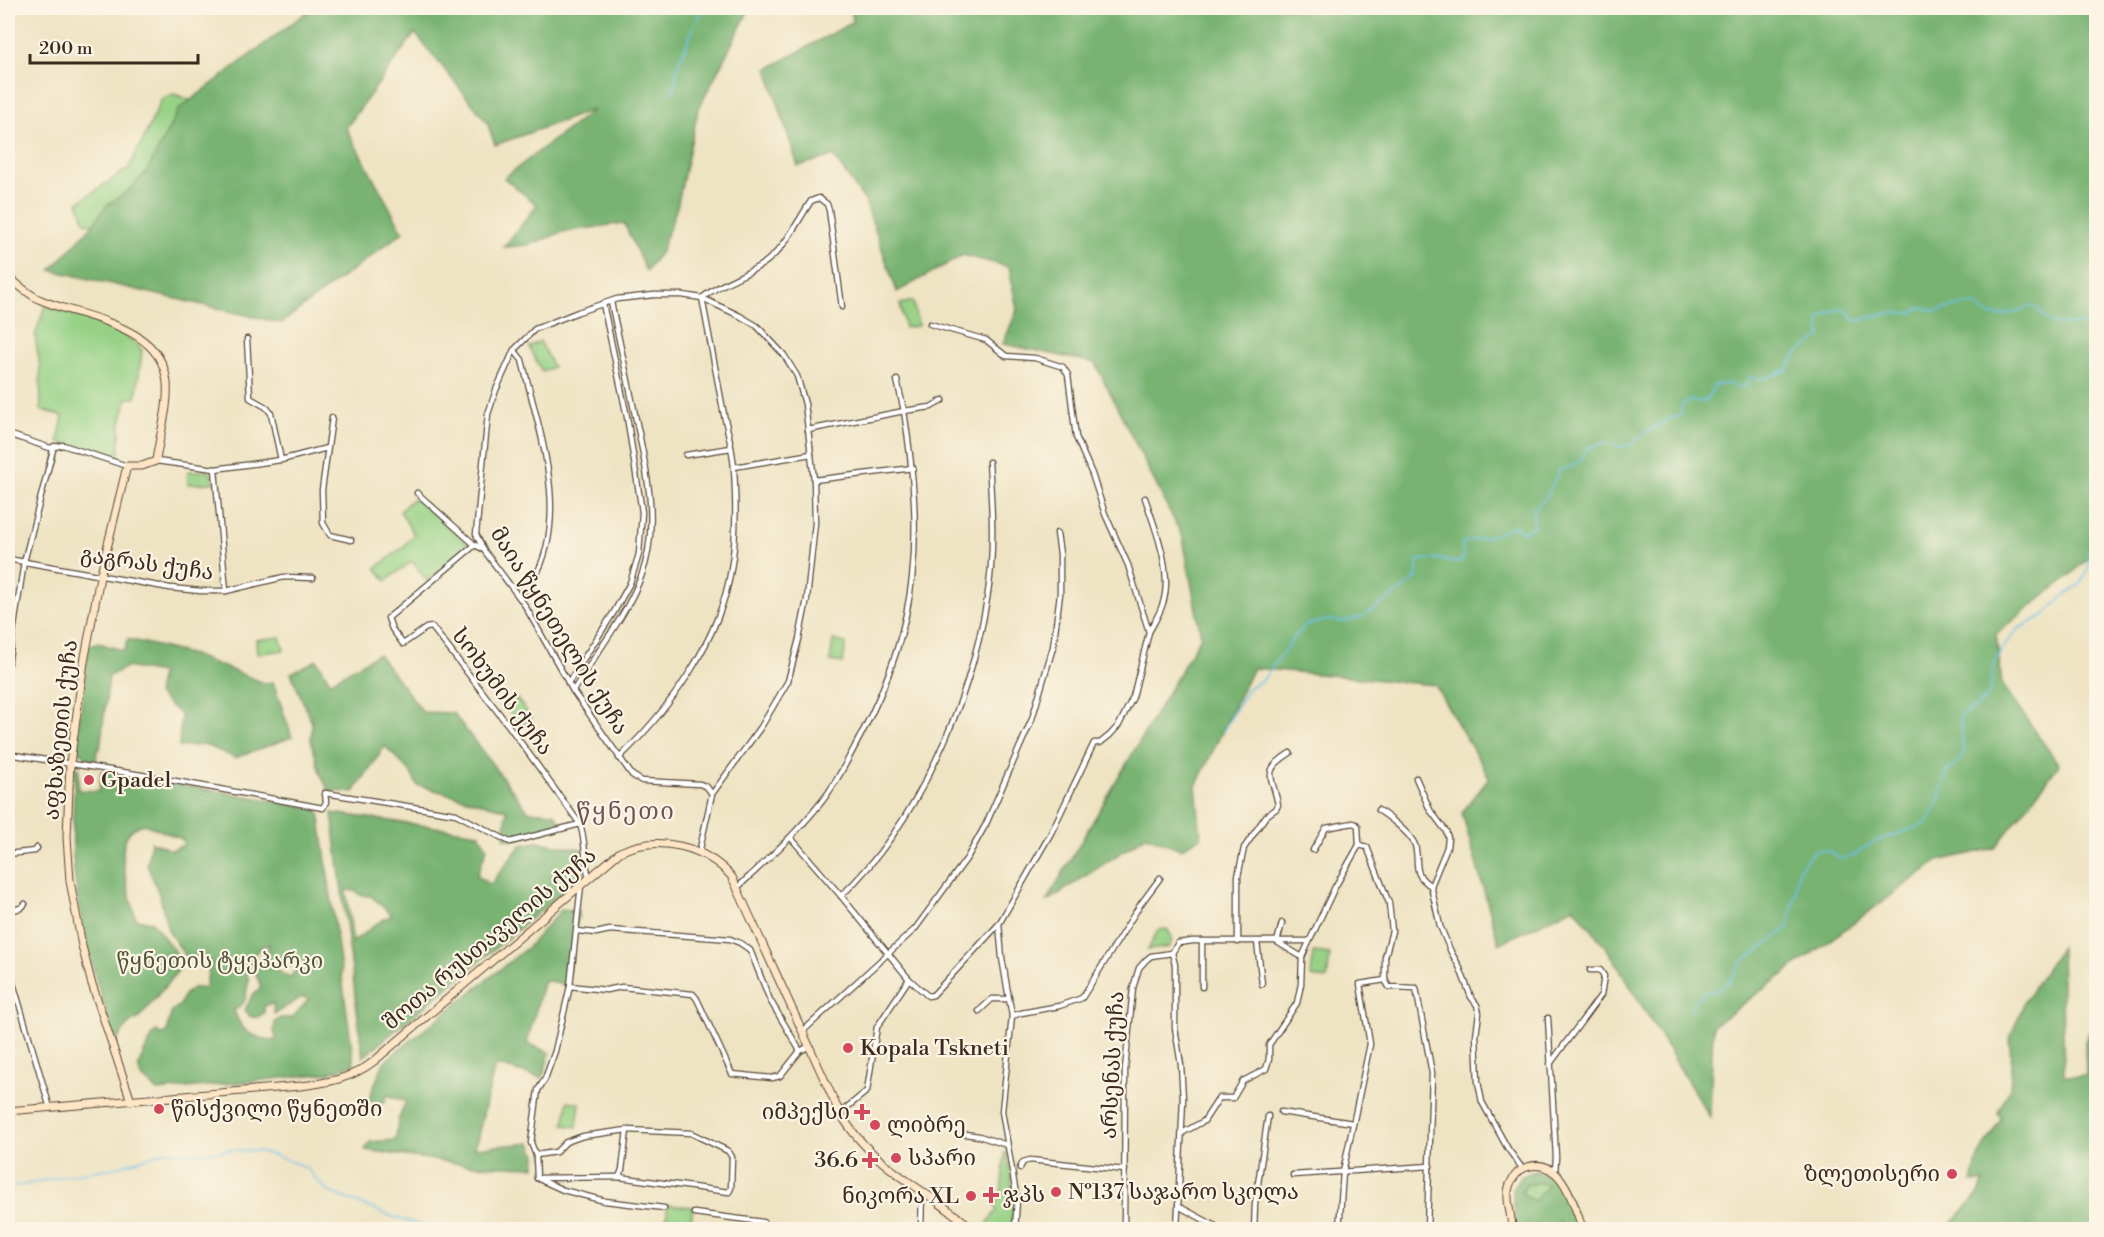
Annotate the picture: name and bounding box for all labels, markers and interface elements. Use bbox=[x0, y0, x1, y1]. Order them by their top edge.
scale bar bbox=[30, 27, 198, 65]
text: 200 m bbox=[39, 37, 93, 60]
street label: მაია წყნეთელის ქუჩა bbox=[484, 522, 634, 740]
street label: გაგრას ქუჩა bbox=[79, 541, 215, 587]
street label: სოხუმის ქუჩა bbox=[445, 623, 559, 761]
street label: აფხაზეთის ქუჩა bbox=[38, 638, 84, 822]
place label: Gpadel bbox=[101, 767, 172, 794]
marker: Gpadel bbox=[82, 773, 96, 787]
district label: წყნეთი bbox=[577, 797, 675, 827]
street label: შოთა რუსთაველის ქუჩა bbox=[378, 842, 602, 1036]
park label: წყნეთის ტყეპარკი bbox=[117, 948, 323, 975]
street label: არსენას ქუჩა bbox=[1096, 990, 1130, 1140]
place label: Kopala Tskneti bbox=[860, 1035, 1009, 1062]
marker: Kopala Tskneti bbox=[841, 1041, 855, 1055]
place label: წისქვილი წყნეთში bbox=[171, 1096, 382, 1123]
place label: იმპექსი bbox=[762, 1099, 850, 1126]
marker: წისქვილი წყნეთში bbox=[152, 1102, 166, 1116]
marker: იმპექსი bbox=[855, 1105, 869, 1119]
place label: ლიბრე bbox=[887, 1112, 966, 1139]
marker: ლიბრე bbox=[868, 1118, 882, 1132]
place label: სპარი bbox=[908, 1145, 976, 1172]
place label: 36.6 bbox=[814, 1147, 858, 1174]
marker: სპარი bbox=[889, 1151, 903, 1165]
marker: 36.6 bbox=[863, 1153, 877, 1167]
place label: ზლეთისერი bbox=[1804, 1161, 1940, 1188]
marker: ზლეთისერი bbox=[1945, 1167, 1959, 1181]
place label: №137 საჯარო სკოლა bbox=[1068, 1179, 1299, 1206]
place label: ჯპს bbox=[1003, 1182, 1045, 1209]
place label: ნიკორა XL bbox=[842, 1183, 959, 1210]
marker: №137 საჯარო სკოლა bbox=[1049, 1185, 1063, 1199]
marker: ჯპს bbox=[984, 1188, 998, 1202]
marker: ნიკორა XL bbox=[964, 1189, 978, 1203]

